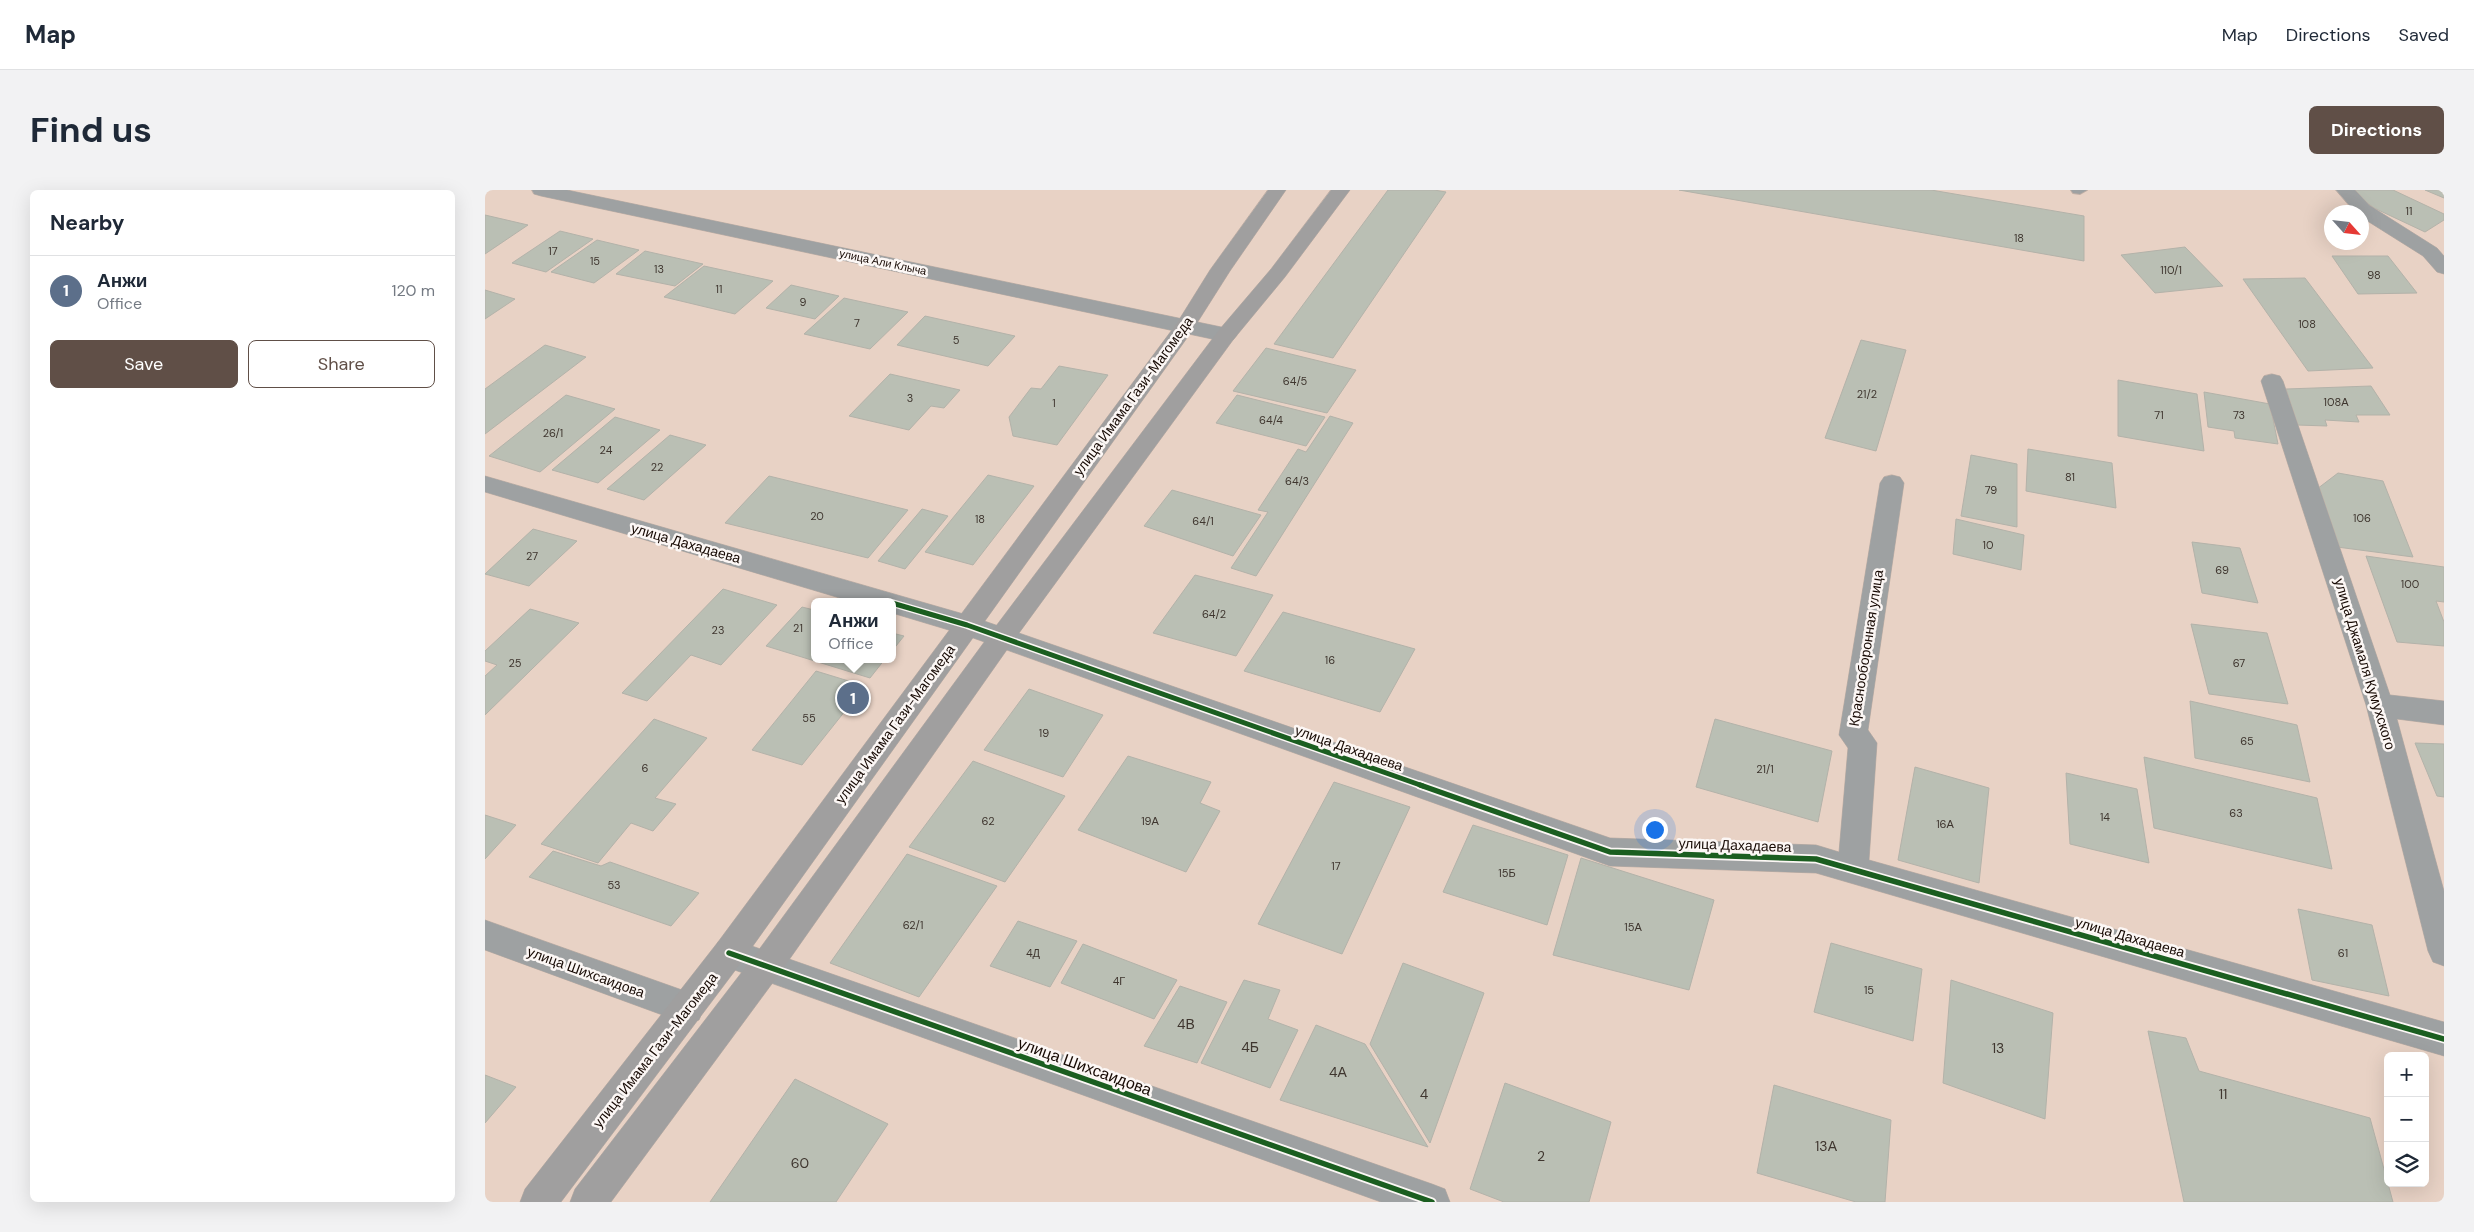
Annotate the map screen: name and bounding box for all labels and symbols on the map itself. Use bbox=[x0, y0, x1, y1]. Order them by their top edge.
house number: 11 bbox=[2406, 204, 2412, 218]
north arrow bbox=[2324, 205, 2369, 250]
house number: 18 bbox=[2014, 231, 2024, 245]
house number: 17 bbox=[548, 244, 558, 258]
street label: улица Али Клыча bbox=[838, 246, 929, 278]
house number: 15 bbox=[590, 254, 600, 268]
house number: 13 bbox=[654, 262, 664, 276]
house number: 110/1 bbox=[2160, 263, 2182, 277]
house number: 98 bbox=[2367, 268, 2381, 282]
house number: 11 bbox=[716, 282, 722, 296]
house number: 9 bbox=[800, 295, 807, 309]
street label: улица Имама Гази-Магомеда bbox=[1069, 313, 1197, 479]
house number: 7 bbox=[854, 316, 860, 330]
house number: 108 bbox=[2298, 317, 2316, 331]
house number: 5 bbox=[953, 333, 960, 347]
house number: 64/5 bbox=[1283, 374, 1307, 388]
house number: 21/2 bbox=[1857, 387, 1877, 401]
house number: 3 bbox=[907, 391, 913, 405]
house number: 108А bbox=[2324, 395, 2349, 409]
house number: 1 bbox=[1052, 396, 1056, 410]
house number: 71 bbox=[2154, 408, 2164, 422]
house number: 73 bbox=[2233, 408, 2245, 422]
house number: 64/4 bbox=[1259, 413, 1283, 427]
house number: 26/1 bbox=[543, 426, 563, 440]
house number: 24 bbox=[600, 443, 613, 457]
house number: 22 bbox=[651, 460, 663, 474]
house number: 81 bbox=[2065, 470, 2075, 484]
house number: 64/3 bbox=[1285, 474, 1309, 488]
house number: 79 bbox=[1985, 483, 1997, 497]
house number: 20 bbox=[810, 509, 824, 523]
house number: 106 bbox=[2353, 511, 2371, 525]
house number: 18 bbox=[975, 512, 985, 526]
house number: 64/1 bbox=[1192, 514, 1214, 528]
street label: улица Дахадаева bbox=[629, 519, 743, 567]
house number: 10 bbox=[1983, 538, 1993, 552]
house number: 27 bbox=[526, 549, 538, 563]
house number: 69 bbox=[2215, 563, 2229, 577]
street label: Краснооборонная улица bbox=[1845, 568, 1887, 728]
street label: улица Джамаля Кумухского bbox=[2330, 576, 2400, 752]
house number: 100 bbox=[2401, 577, 2419, 591]
house number: 64/2 bbox=[1202, 607, 1226, 621]
house number: 21 bbox=[793, 621, 803, 635]
house number: 23 bbox=[712, 623, 724, 637]
street label: улица Имама Гази-Магомеда bbox=[831, 641, 959, 807]
house number: 16 bbox=[1325, 653, 1335, 667]
house number: 25 bbox=[508, 656, 522, 670]
house number: 67 bbox=[2233, 656, 2245, 670]
pin: 1 bbox=[837, 679, 869, 717]
house number: 55 bbox=[802, 711, 816, 725]
street label: улица Дахадаева bbox=[1293, 721, 1406, 775]
house number: 19 bbox=[1039, 726, 1049, 740]
house number: 65 bbox=[2240, 734, 2254, 748]
house number: 6 bbox=[642, 761, 649, 775]
house number: 21/1 bbox=[1756, 762, 1774, 776]
house number: 63 bbox=[2229, 806, 2243, 820]
house number: 14 bbox=[2100, 810, 2110, 824]
house number: 62 bbox=[982, 814, 994, 828]
house number: 19А bbox=[1141, 814, 1159, 828]
your location bbox=[1642, 817, 1668, 843]
house number: 16А bbox=[1936, 817, 1954, 831]
street label: улица Дахадаева bbox=[1678, 834, 1792, 856]
house number: 17 bbox=[1331, 859, 1341, 873]
house number: 15Б bbox=[1498, 866, 1516, 880]
house number: 53 bbox=[607, 878, 621, 892]
street label: улица Дахадаева bbox=[2073, 913, 2187, 961]
house number: 62/1 bbox=[903, 918, 923, 932]
house number: 15А bbox=[1624, 920, 1642, 934]
street label: улица Шихсаидова bbox=[525, 942, 647, 1002]
house number: 4Д bbox=[1026, 946, 1041, 960]
house number: 61 bbox=[2338, 946, 2348, 960]
street label: улица Имама Гази-Магомеда bbox=[589, 969, 721, 1131]
house number: 4Г bbox=[1113, 974, 1125, 988]
house number: 15 bbox=[1864, 983, 1874, 997]
house number: 4В bbox=[1177, 1015, 1195, 1033]
street label: улица Шихсаидова bbox=[1015, 1032, 1155, 1100]
house number: 4Б bbox=[1241, 1038, 1259, 1056]
house number: 13 bbox=[1992, 1039, 2004, 1057]
house number: 4А bbox=[1329, 1063, 1348, 1081]
house number: 4 bbox=[1420, 1085, 1429, 1103]
house number: 11 bbox=[2219, 1085, 2227, 1103]
house number: 13А bbox=[1815, 1137, 1838, 1155]
house number: 2 bbox=[1537, 1147, 1545, 1165]
house number: 60 bbox=[791, 1154, 809, 1172]

